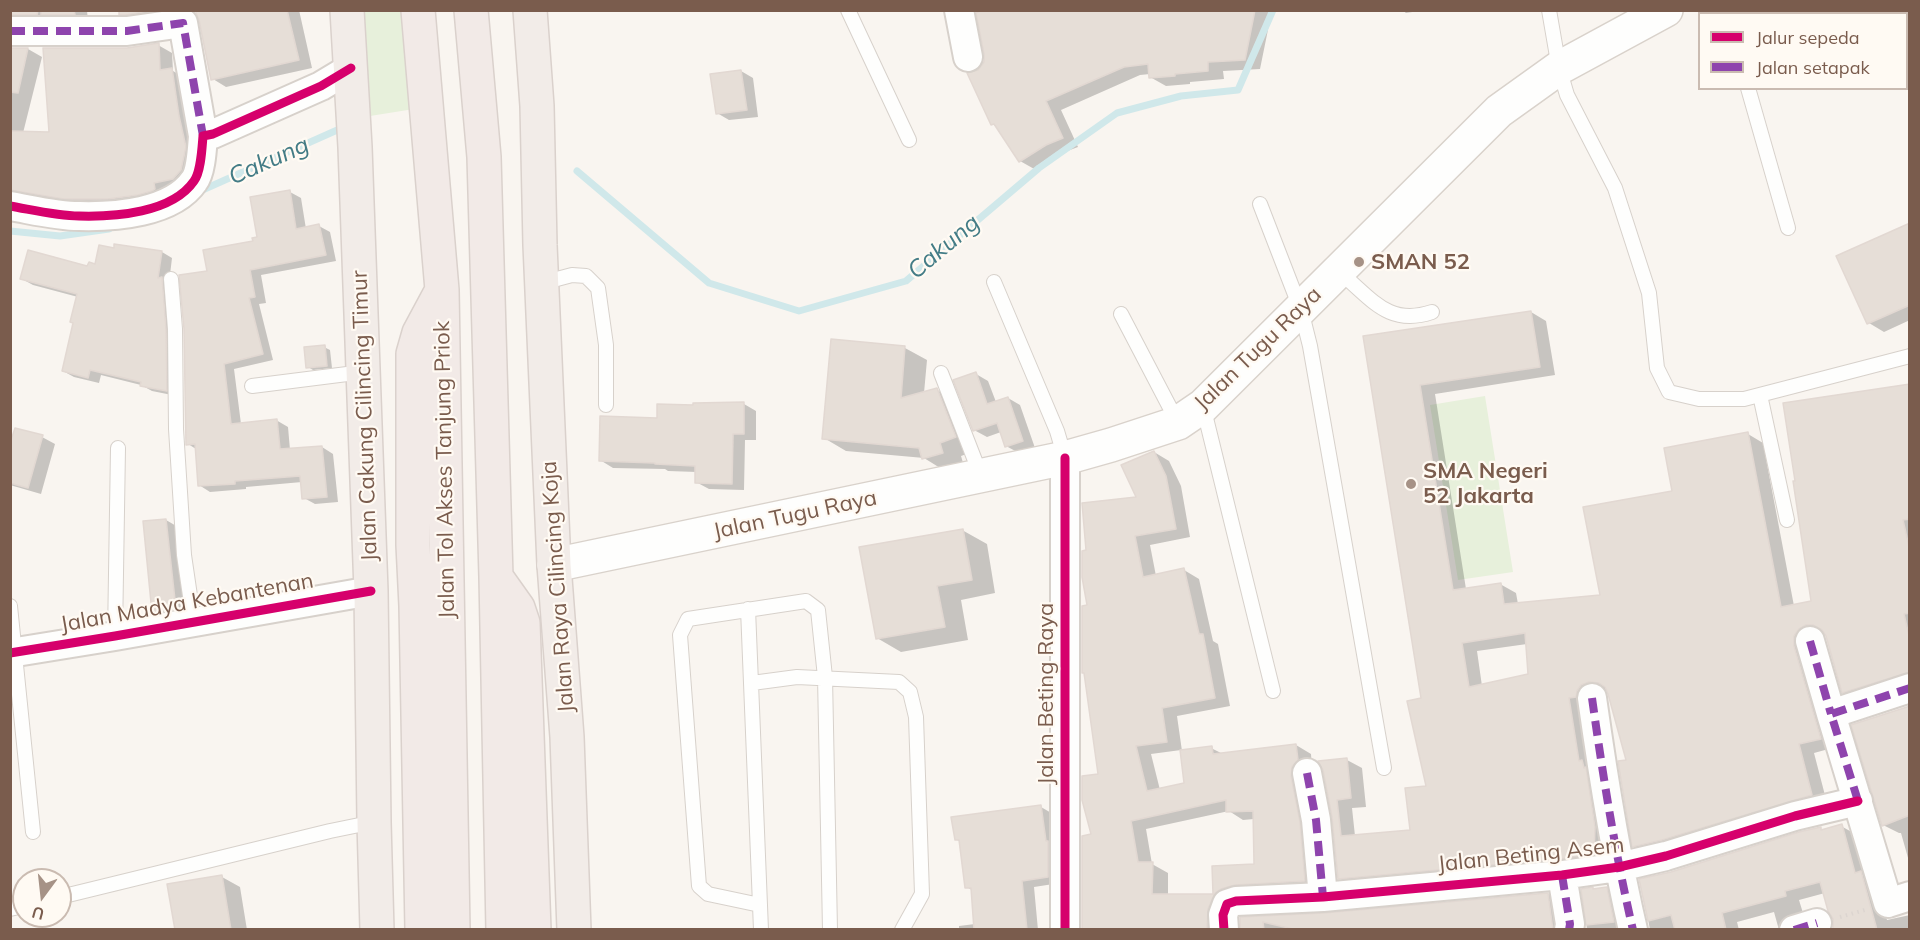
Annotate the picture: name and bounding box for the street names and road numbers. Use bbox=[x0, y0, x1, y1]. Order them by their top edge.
street label: Jalan Cakung Cilincing Timur bbox=[347, 270, 383, 562]
street label: Jalan Tugu Raya bbox=[1189, 282, 1327, 416]
street label: Jalan Tol Akses Tanjung Priok bbox=[429, 321, 461, 619]
street label: Jalan Raya Cilincing Koja bbox=[536, 460, 580, 714]
street label: Jalan Tugu Raya bbox=[711, 485, 879, 545]
street label: Jalan Madya Kebantenan bbox=[58, 568, 316, 638]
street label: Jalan Beting Raya bbox=[1033, 603, 1059, 785]
street label: Jalan Beting Asem bbox=[1436, 832, 1626, 878]

